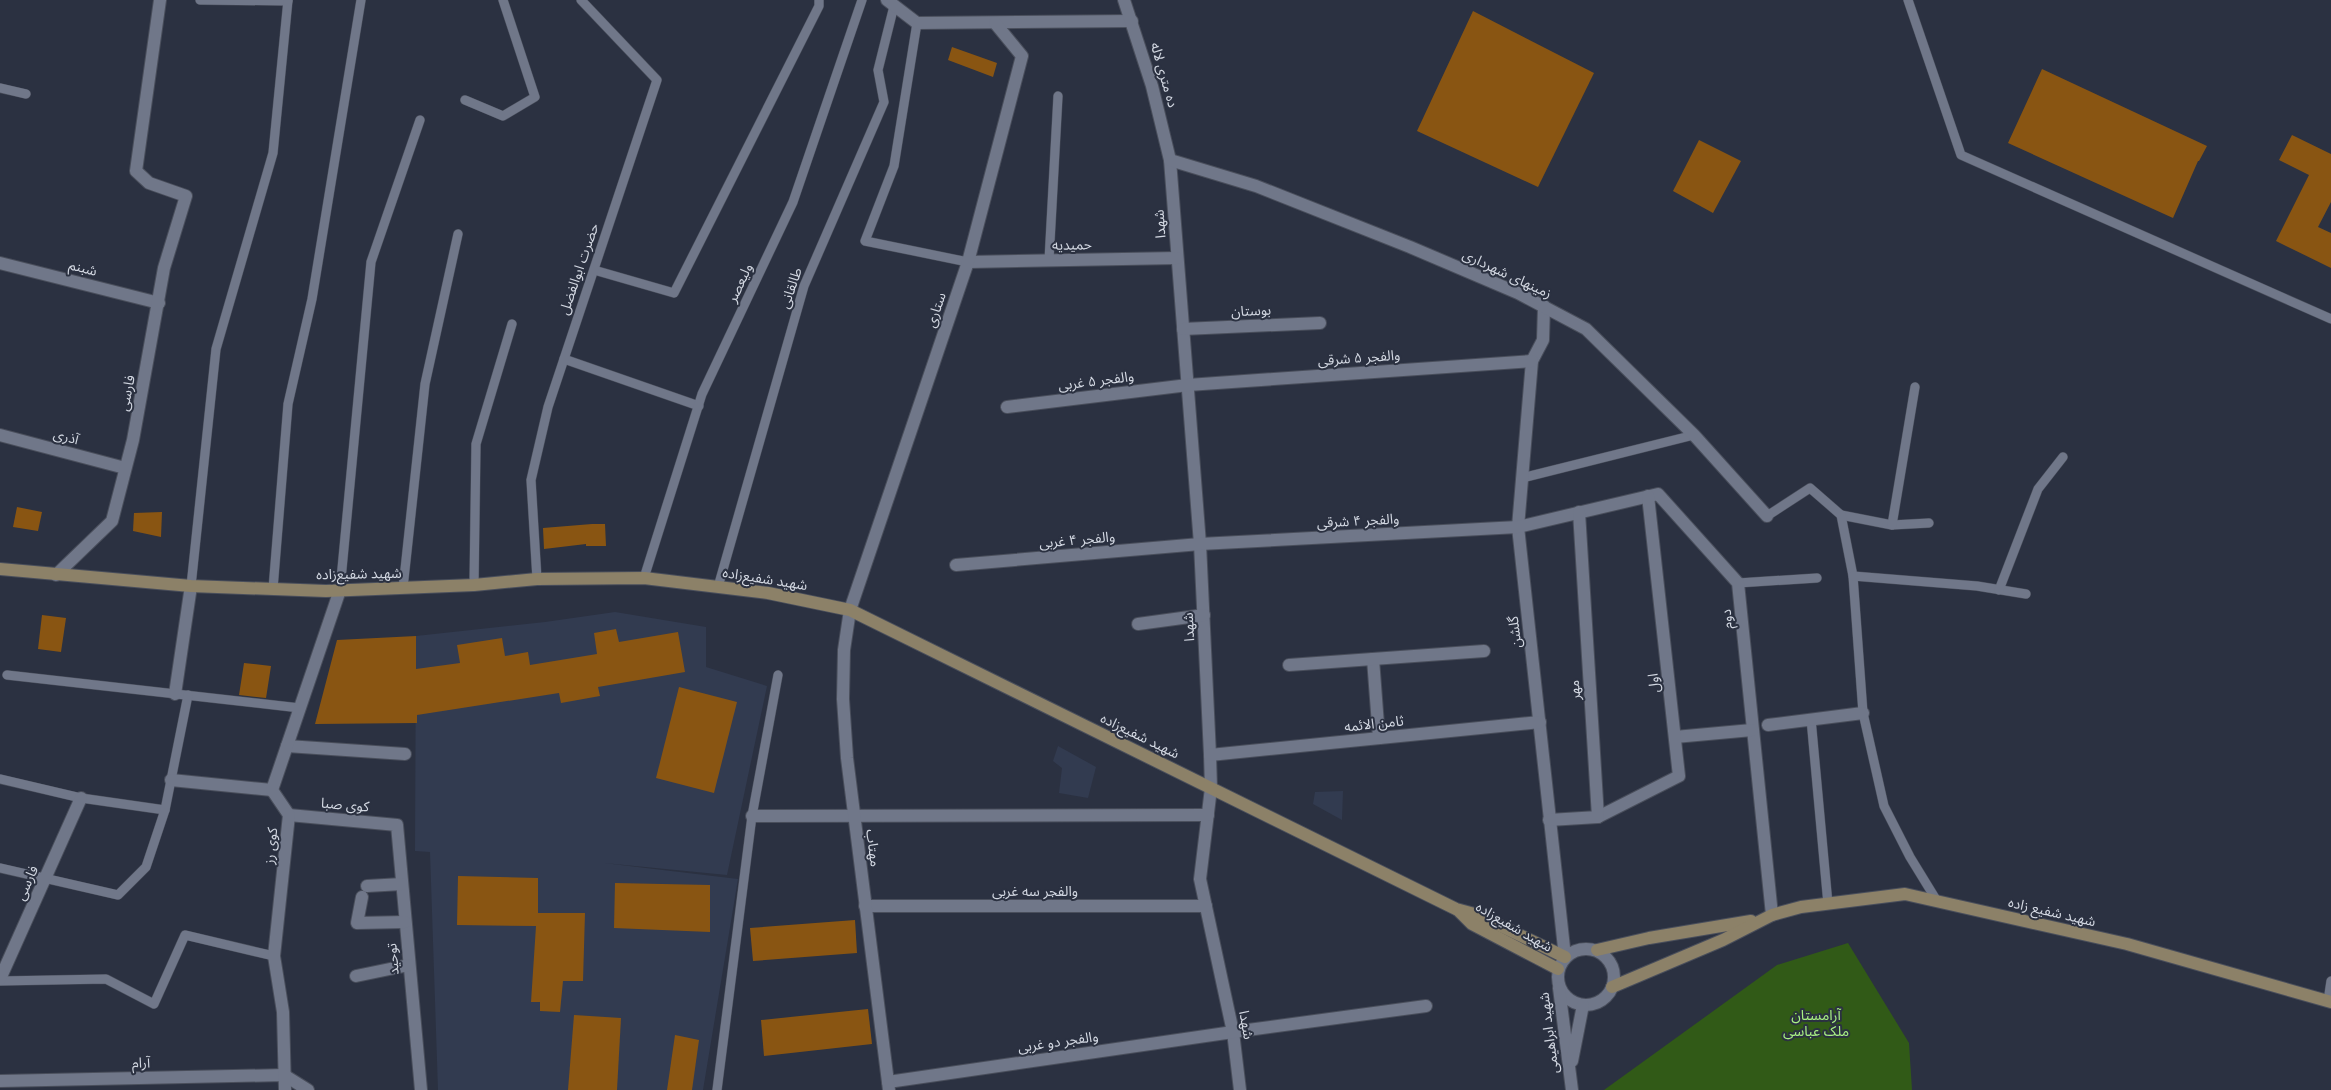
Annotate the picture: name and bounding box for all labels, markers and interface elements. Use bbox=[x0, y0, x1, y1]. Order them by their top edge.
street label: ده متری لاله bbox=[1147, 40, 1182, 110]
street label: شهدا bbox=[1151, 209, 1169, 239]
street label: حضرت ابوالفضل bbox=[555, 221, 603, 317]
street label: حمیدیه bbox=[1052, 236, 1092, 254]
street label: زمینهای شهرداری bbox=[1460, 246, 1554, 302]
street label: شبنم bbox=[67, 256, 99, 282]
street label: ولیعصر bbox=[723, 261, 756, 306]
street label: طالقانی bbox=[776, 265, 806, 311]
street label: ستاری bbox=[922, 290, 950, 330]
street label: بوستان bbox=[1230, 301, 1272, 321]
street label: والفجر ۵ شرقی bbox=[1317, 347, 1401, 369]
street label: والفجر ۵ غربی bbox=[1057, 368, 1135, 394]
street label: فارسی bbox=[115, 374, 139, 412]
street label: آذری bbox=[51, 425, 82, 449]
street label: والفجر ۴ شرقی bbox=[1316, 510, 1400, 532]
street label: والفجر ۴ غربی bbox=[1038, 528, 1116, 552]
street label: شهید شفیع‌زاده bbox=[721, 564, 809, 596]
street label: شهید شفیع‌زاده bbox=[316, 565, 402, 585]
street label: دوم bbox=[1718, 608, 1738, 630]
street label: شهدا bbox=[1180, 612, 1198, 642]
street label: گلشن bbox=[1505, 615, 1525, 649]
street label: اول bbox=[1645, 673, 1663, 693]
street label: مهر bbox=[1566, 679, 1584, 702]
street label: شهید شفیع‌زاده bbox=[1097, 710, 1182, 764]
street label: ثامن الائمه bbox=[1343, 712, 1405, 736]
street label: کوی صبا bbox=[320, 794, 370, 816]
street label: کوی رز bbox=[261, 826, 281, 866]
street label: مهتاب bbox=[862, 828, 884, 868]
street label: فارسی bbox=[12, 863, 42, 903]
street label: والفجر سه غربی bbox=[992, 883, 1078, 900]
street label: شهید شفیع زاده bbox=[2006, 894, 2097, 932]
street label: شهید شفیع‌زاده bbox=[1472, 898, 1555, 957]
street label: توحید bbox=[383, 942, 403, 976]
street label: شهید ابراهیمی bbox=[1536, 991, 1562, 1075]
park label: آرامستان ملک عباسی bbox=[1783, 1007, 1849, 1040]
street label: شهدا bbox=[1235, 1009, 1257, 1041]
street label: والفجر دو غربی bbox=[1017, 1028, 1099, 1056]
street label: آرام bbox=[132, 1054, 151, 1074]

